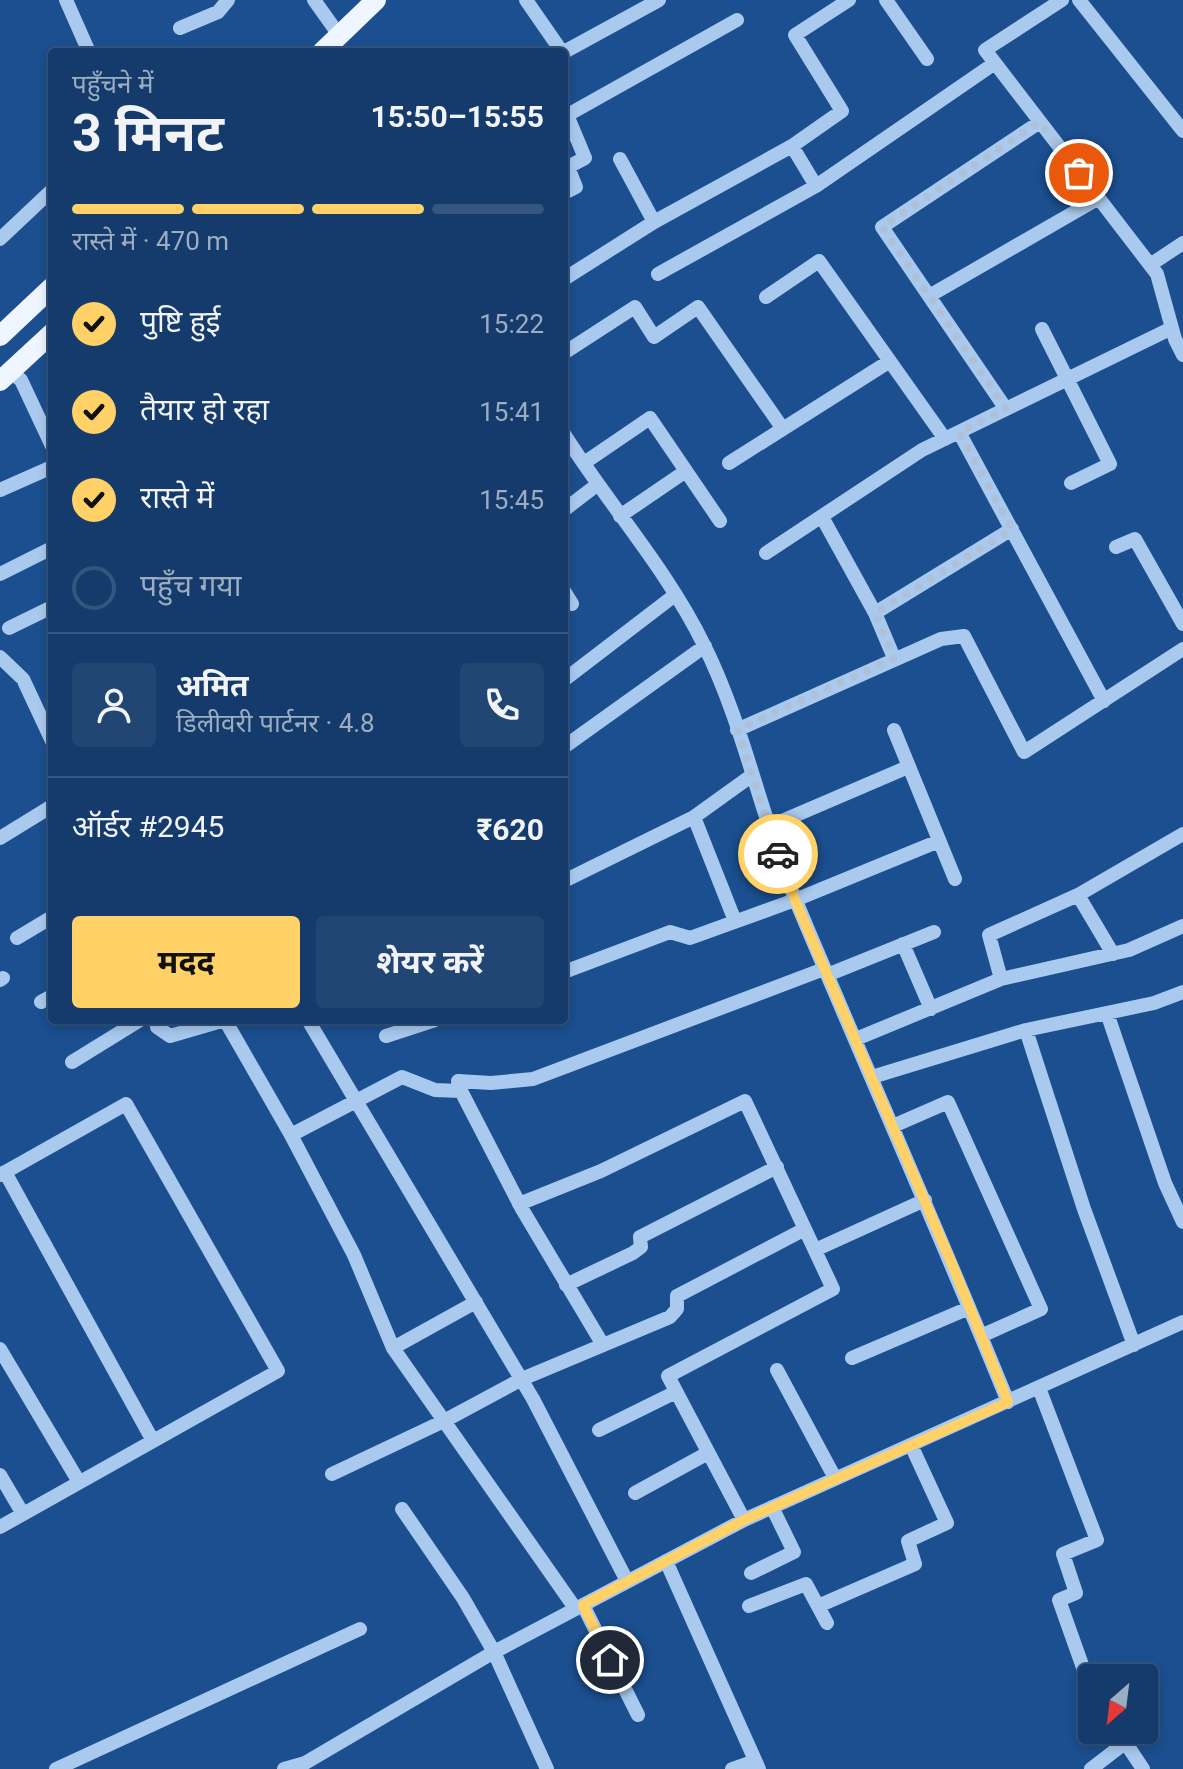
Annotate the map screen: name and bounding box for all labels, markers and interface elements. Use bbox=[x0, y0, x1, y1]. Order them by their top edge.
text: पहुँचने में bbox=[72, 69, 154, 99]
text: 15:50–15:55 bbox=[370, 99, 544, 134]
text: 3 मिनट bbox=[72, 103, 224, 164]
pin bbox=[1045, 139, 1113, 207]
icon: bag bbox=[1057, 151, 1101, 195]
text: रास्ते में · 470 m bbox=[72, 226, 229, 256]
icon: check bbox=[72, 302, 116, 346]
text: पुष्टि हुई bbox=[140, 304, 220, 339]
text: 15:22 bbox=[479, 309, 544, 339]
icon: check bbox=[72, 390, 116, 434]
text: तैयार हो रहा bbox=[140, 392, 269, 427]
text: 15:41 bbox=[479, 397, 544, 427]
icon: check bbox=[72, 478, 116, 522]
text: रास्ते में bbox=[140, 480, 214, 515]
text: 15:45 bbox=[479, 485, 544, 515]
text: पहुँच गया bbox=[140, 568, 242, 603]
button: person bbox=[72, 663, 156, 747]
button: phone bbox=[460, 663, 544, 747]
text: अमित bbox=[176, 668, 249, 703]
text: डिलीवरी पार्टनर · 4.8 bbox=[176, 708, 375, 738]
text: ऑर्डर #2945 bbox=[72, 809, 224, 844]
text: ₹620 bbox=[477, 812, 544, 847]
courier bbox=[738, 814, 818, 894]
icon: car bbox=[756, 832, 800, 876]
button: मदद bbox=[72, 916, 300, 1008]
button: शेयर करें bbox=[316, 916, 544, 1008]
pin bbox=[576, 1626, 644, 1694]
icon: home bbox=[588, 1638, 632, 1682]
north arrow bbox=[1078, 1664, 1158, 1744]
map controls bbox=[1078, 1664, 1158, 1744]

